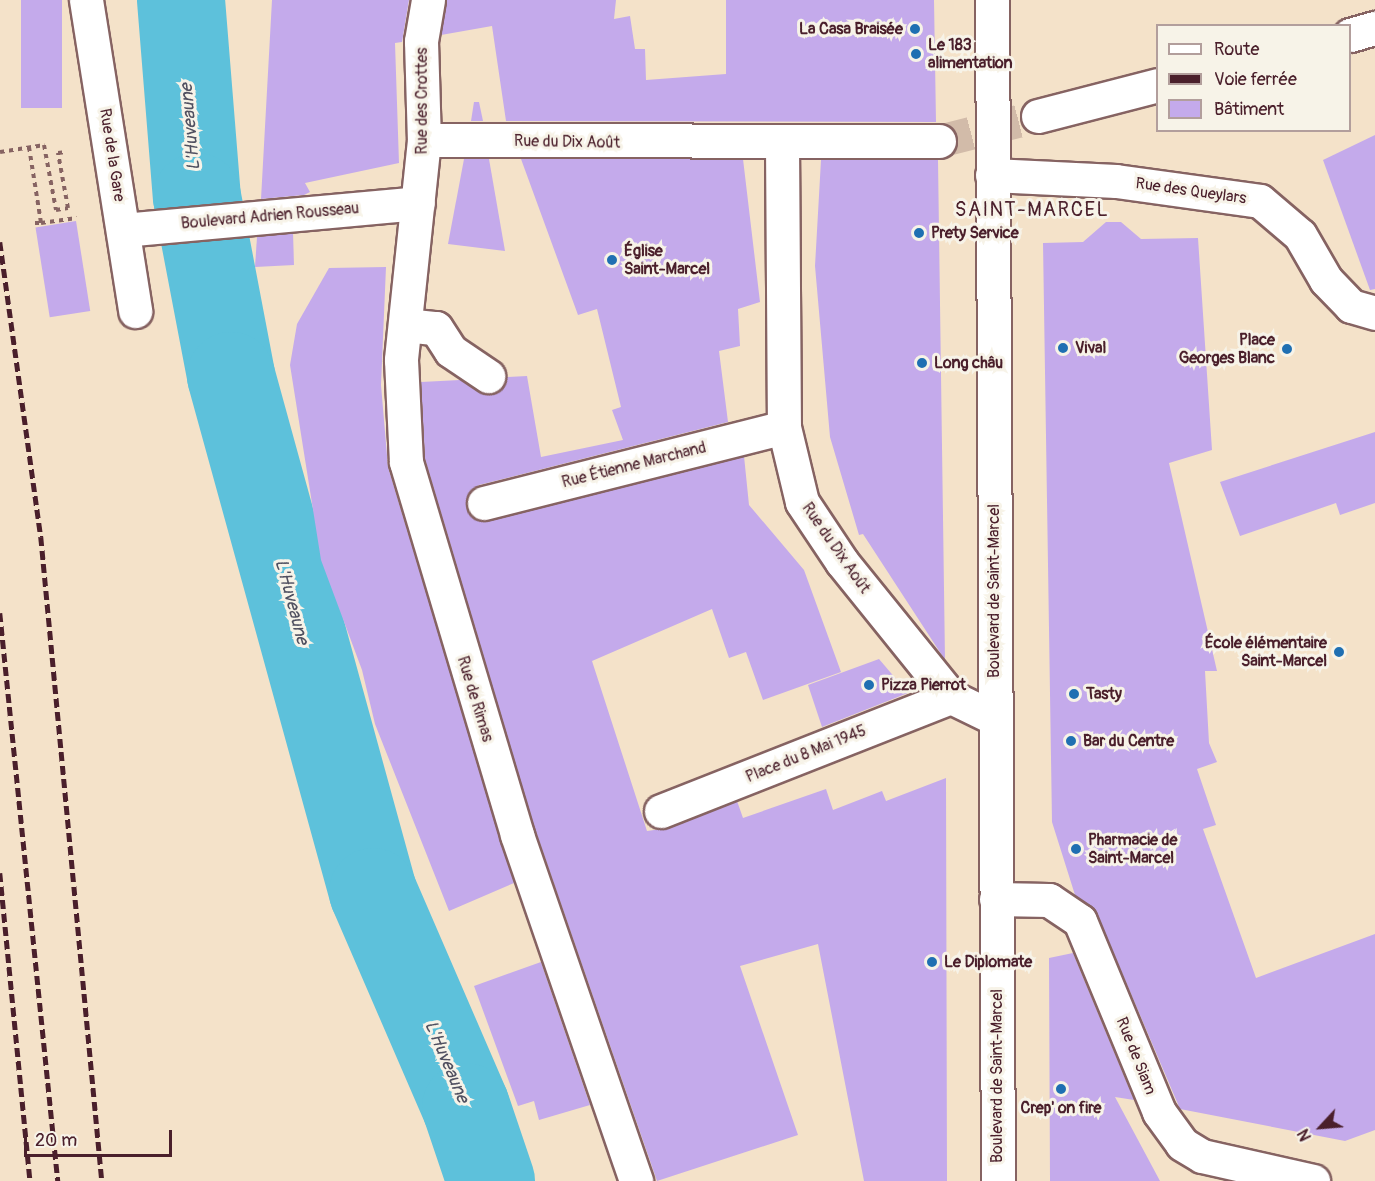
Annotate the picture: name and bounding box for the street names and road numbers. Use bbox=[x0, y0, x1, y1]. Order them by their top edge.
street label: Rue des Crottes bbox=[412, 48, 432, 154]
street label: Rue de la Gare bbox=[95, 107, 129, 203]
street label: Rue du Dix Août bbox=[514, 131, 620, 153]
street label: Rue des Queylars bbox=[1134, 174, 1248, 208]
street label: Boulevard Adrien Rousseau bbox=[180, 199, 360, 233]
street label: Rue Étienne Marchand bbox=[560, 438, 708, 492]
street label: Rue du Dix Août bbox=[798, 499, 874, 597]
street label: Boulevard de Saint-Marcel bbox=[984, 504, 1004, 678]
street label: Rue de Rimas bbox=[453, 654, 497, 744]
street label: Place du 8 Mai 1945 bbox=[743, 721, 869, 787]
street label: Boulevard de Saint-Marcel bbox=[987, 989, 1007, 1163]
street label: Rue de Siam bbox=[1112, 1014, 1160, 1098]

